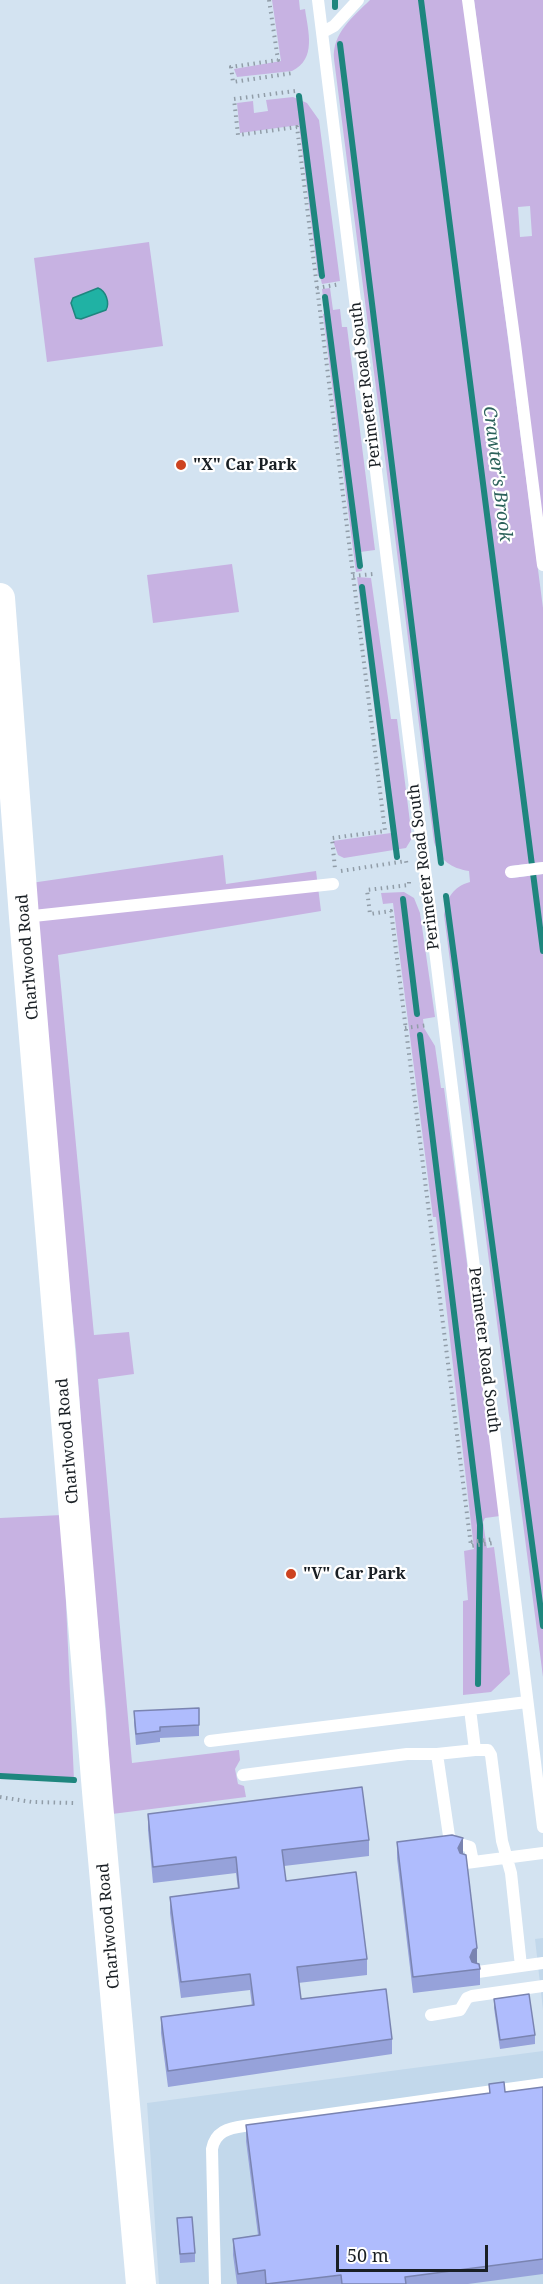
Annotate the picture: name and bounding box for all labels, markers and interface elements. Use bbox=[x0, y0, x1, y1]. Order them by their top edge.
street label: Perimeter Road South bbox=[346, 301, 386, 469]
water label: Crawter's Brook bbox=[478, 405, 516, 543]
place label: "X" Car Park bbox=[193, 455, 296, 475]
marker: "X" Car Park bbox=[174, 458, 188, 472]
street label: Perimeter Road South bbox=[404, 783, 444, 951]
street label: Charlwood Road bbox=[13, 893, 43, 1021]
street label: Perimeter Road South bbox=[464, 1266, 504, 1434]
street label: Charlwood Road bbox=[53, 1377, 83, 1505]
place label: "V" Car Park bbox=[303, 1564, 406, 1584]
marker: "V" Car Park bbox=[284, 1567, 298, 1581]
street label: Charlwood Road bbox=[94, 1862, 124, 1990]
scale bar bbox=[339, 2233, 490, 2271]
text: 50 m bbox=[347, 2243, 389, 2267]

